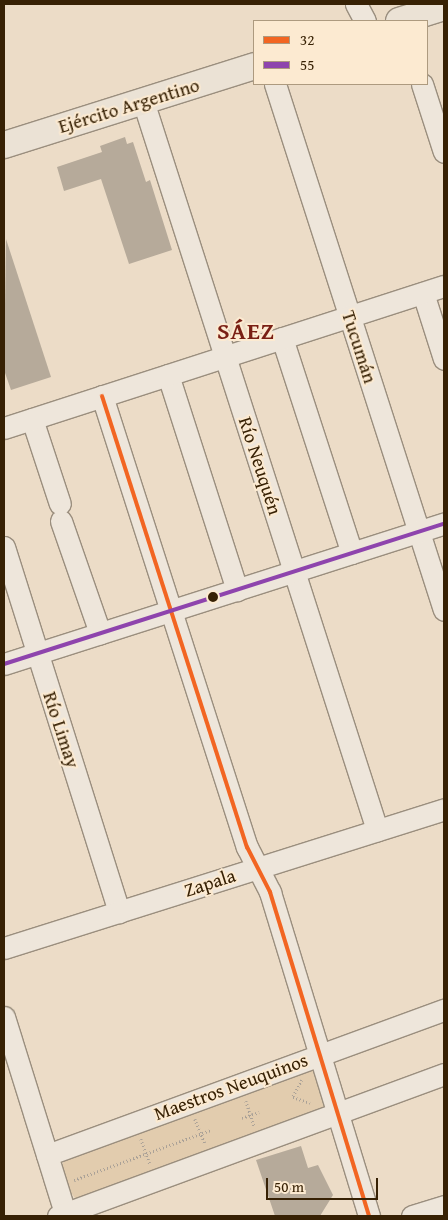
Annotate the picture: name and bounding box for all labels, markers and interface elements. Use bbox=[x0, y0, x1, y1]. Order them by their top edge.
legend bbox=[253, 20, 428, 85]
text: 32 bbox=[300, 29, 314, 50]
text: 55 bbox=[300, 54, 314, 75]
street label: Ejército Argentino bbox=[56, 74, 202, 138]
street label: Tucumán bbox=[337, 308, 381, 386]
district label: SÁEZ bbox=[216, 317, 276, 345]
street label: Río Neuquén bbox=[233, 414, 287, 518]
unlabelled marker bbox=[208, 592, 218, 602]
street label: Río Limay bbox=[38, 689, 84, 771]
street label: Zapala bbox=[181, 864, 239, 902]
street label: Maestros Neuquinos bbox=[151, 1049, 311, 1125]
scale bar bbox=[268, 1168, 380, 1200]
text: 50 m bbox=[274, 1176, 304, 1197]

